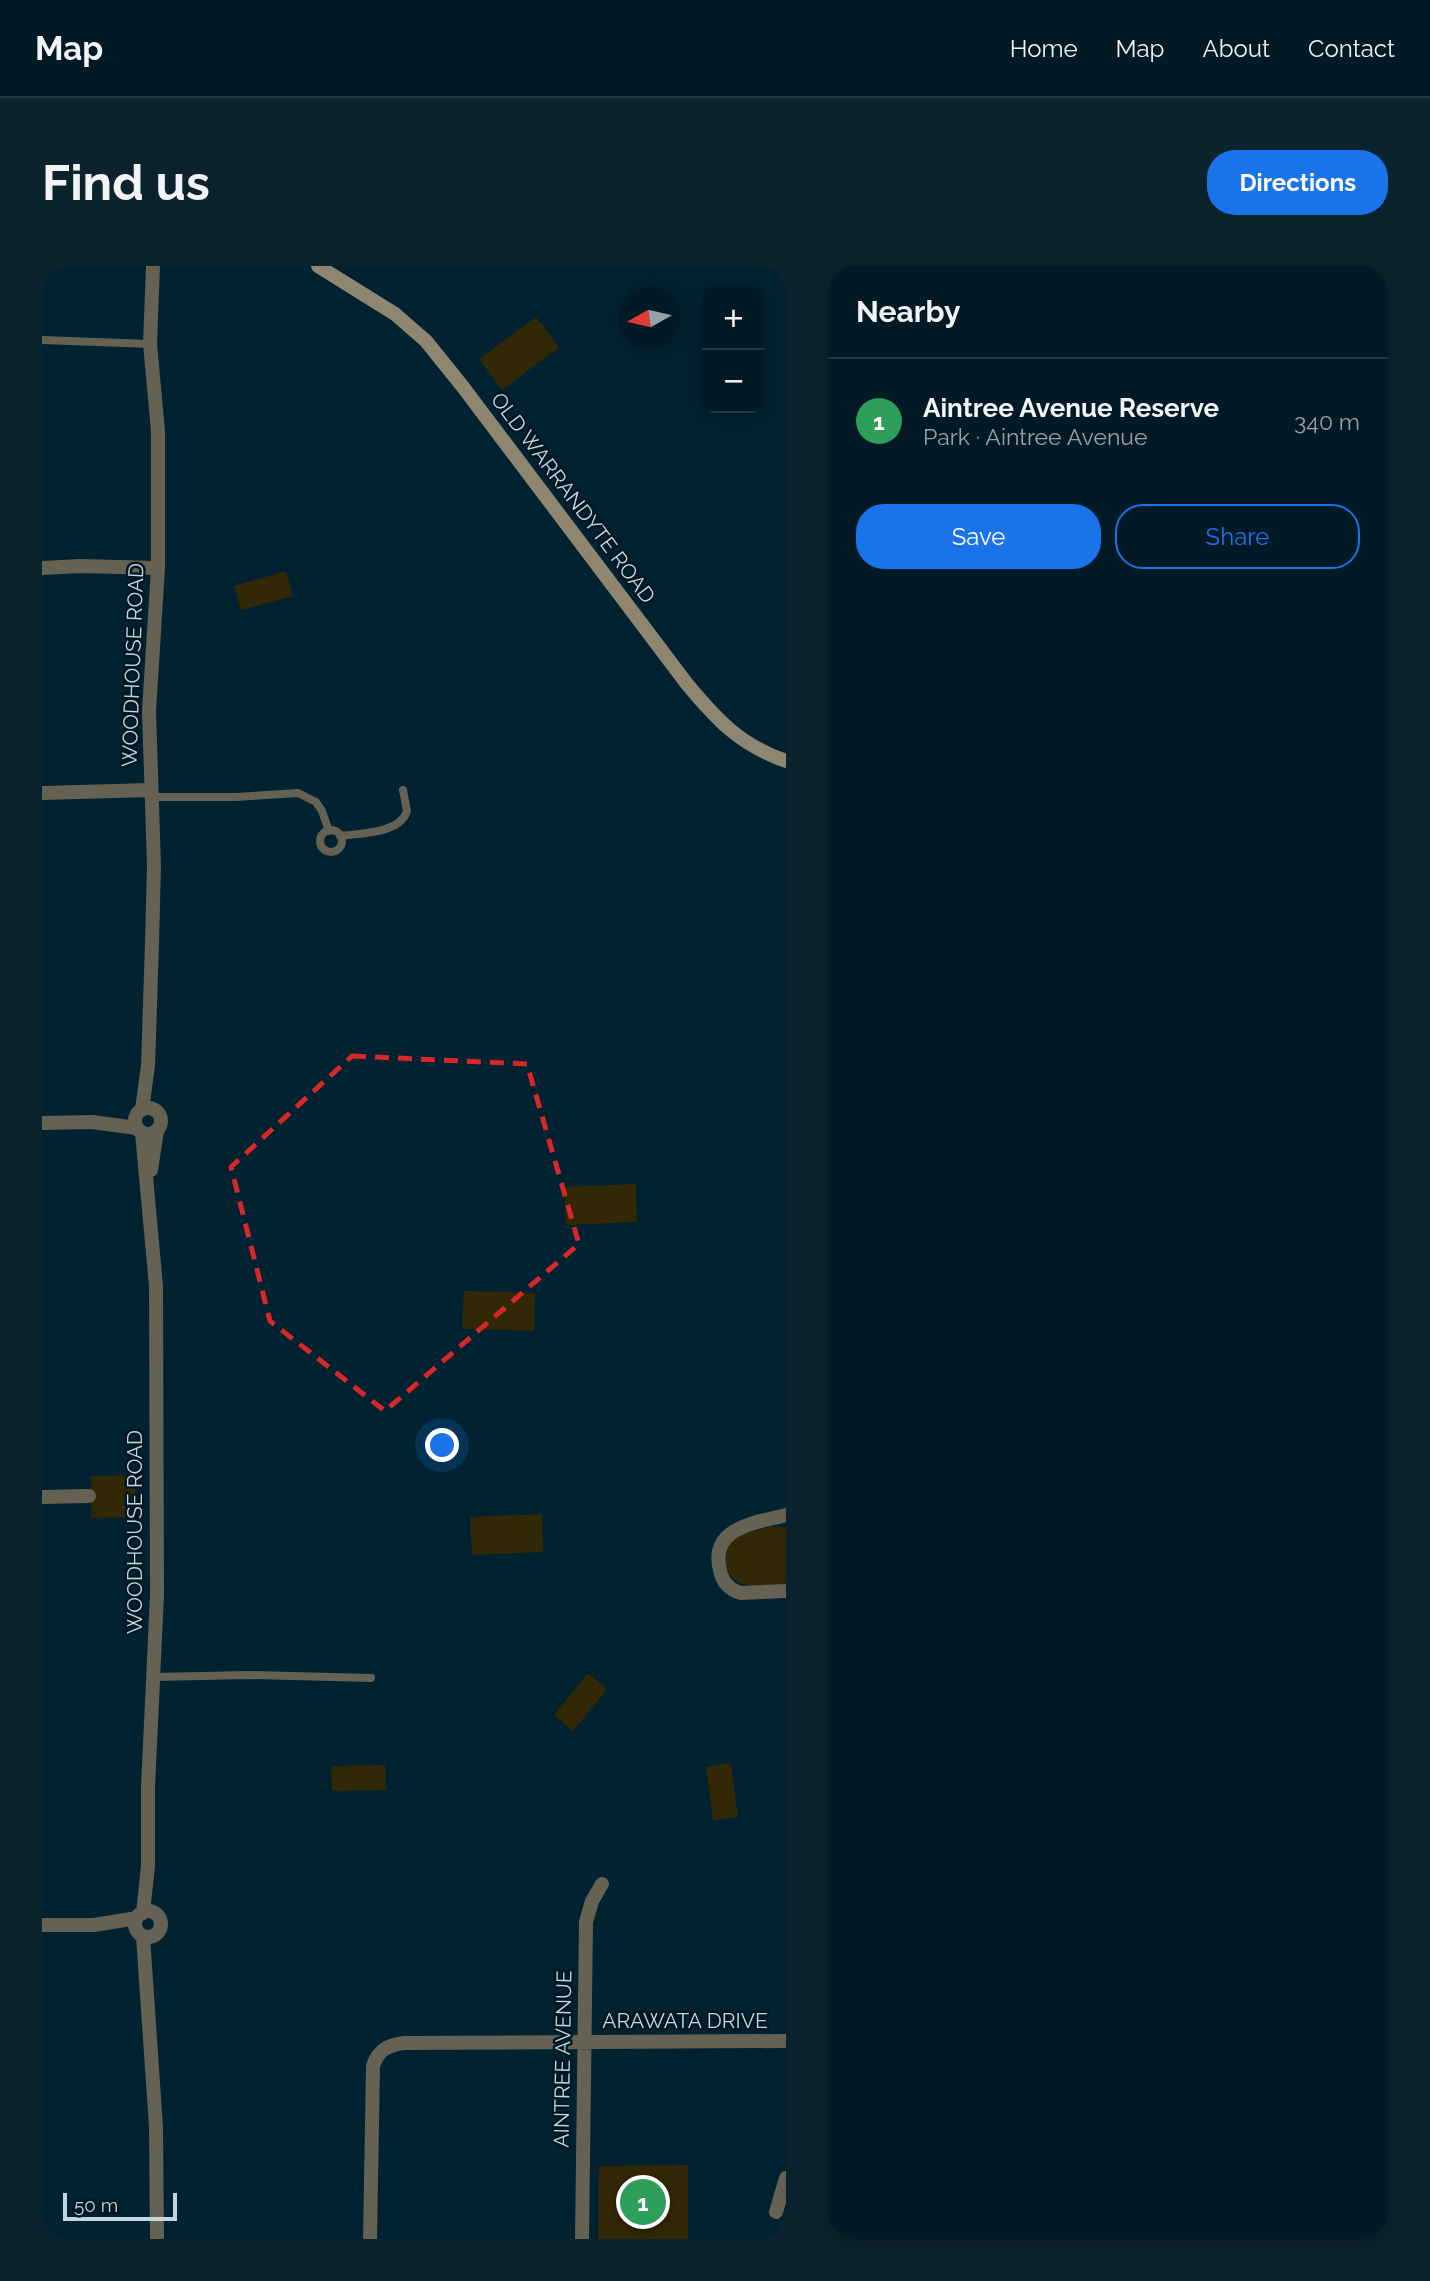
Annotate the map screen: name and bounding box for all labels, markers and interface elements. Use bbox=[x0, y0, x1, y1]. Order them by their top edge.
text: Map bbox=[35, 29, 103, 68]
text: Home bbox=[1010, 34, 1078, 63]
text: Map bbox=[1116, 34, 1164, 63]
text: About bbox=[1202, 34, 1270, 63]
text: Contact bbox=[1308, 34, 1395, 63]
button: Directions bbox=[1207, 150, 1388, 215]
text: Find us bbox=[42, 154, 210, 211]
north arrow bbox=[618, 287, 681, 350]
map controls bbox=[702, 287, 765, 413]
button: + bbox=[702, 287, 765, 350]
text: Nearby bbox=[856, 294, 960, 329]
button: − bbox=[702, 350, 765, 413]
street label: OLD WARRANDYTE ROAD bbox=[486, 387, 661, 608]
text: Aintree Avenue Reserve bbox=[923, 393, 1219, 423]
text: 1 bbox=[873, 408, 885, 435]
text: 340 m bbox=[1294, 408, 1360, 435]
text: Park · Aintree Avenue bbox=[923, 423, 1147, 450]
button: Save bbox=[856, 504, 1101, 569]
button: Share bbox=[1115, 504, 1360, 569]
street label: WOODHOUSE ROAD bbox=[116, 563, 149, 767]
your location bbox=[425, 1428, 459, 1462]
street label: WOODHOUSE ROAD bbox=[122, 1430, 147, 1634]
street label: AINTREE AVENUE bbox=[548, 1970, 577, 2148]
street label: ARAWATA DRIVE bbox=[602, 2008, 768, 2033]
pin: 1 bbox=[620, 2176, 666, 2228]
scale bar bbox=[63, 2190, 177, 2222]
text: 50 m bbox=[74, 2194, 118, 2216]

